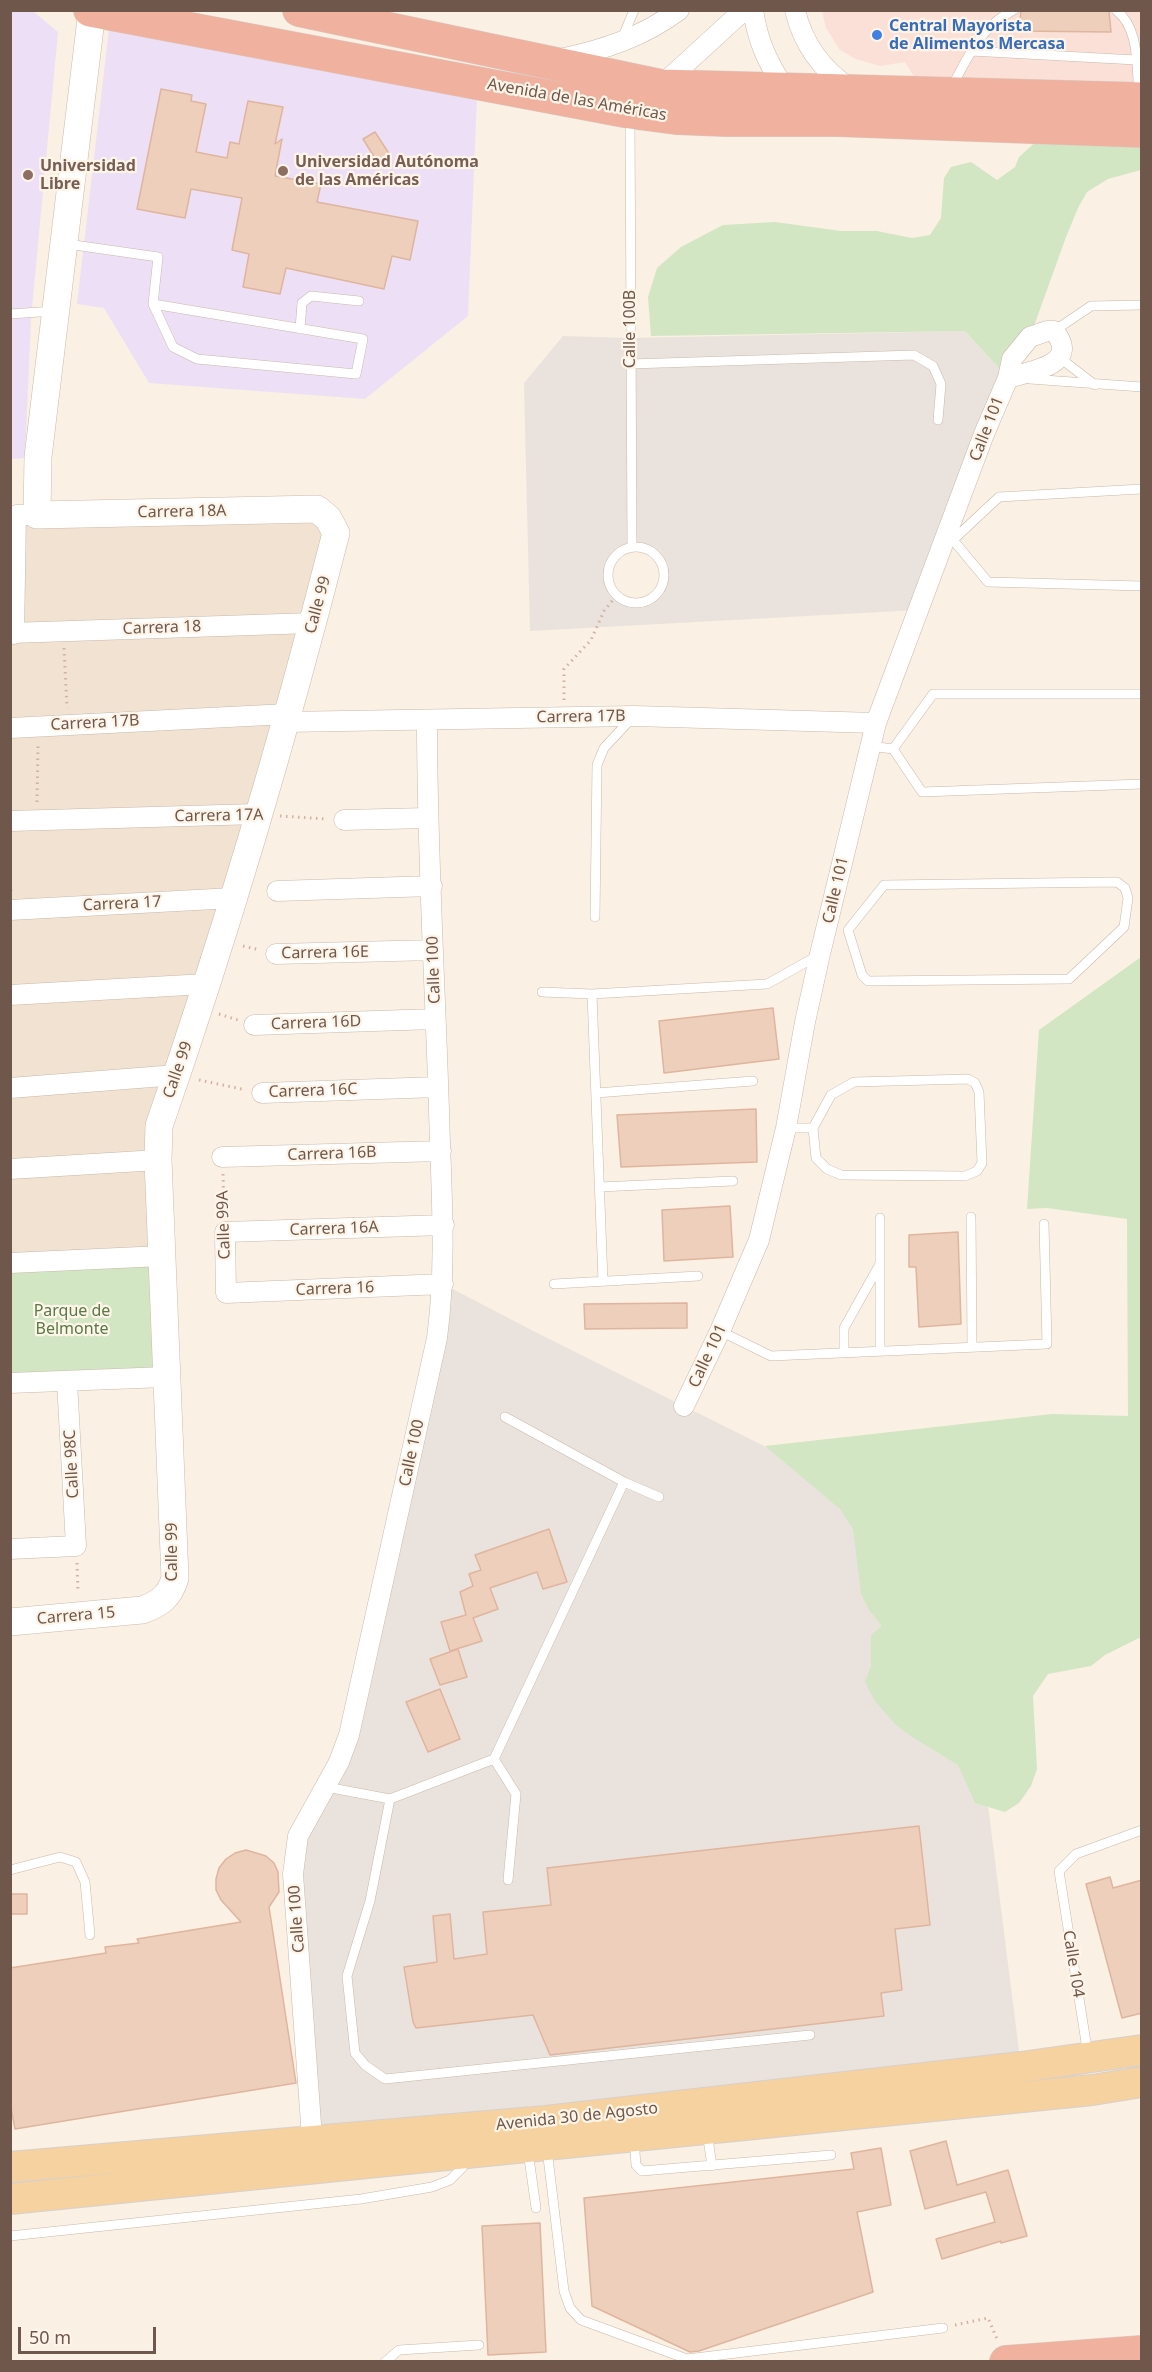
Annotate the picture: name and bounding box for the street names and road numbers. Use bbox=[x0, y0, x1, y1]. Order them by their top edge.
street label: Avenida de las Américas bbox=[486, 75, 668, 125]
street label: Calle 100B bbox=[620, 290, 640, 368]
street label: Calle 101 bbox=[966, 394, 1008, 464]
street label: Carrera 18A bbox=[137, 502, 227, 522]
street label: Calle 99 bbox=[301, 574, 335, 636]
street label: Carrera 18 bbox=[122, 617, 202, 639]
street label: Carrera 17B bbox=[536, 707, 626, 727]
street label: Carrera 17B bbox=[50, 711, 140, 735]
street label: Carrera 17A bbox=[174, 806, 264, 826]
street label: Calle 101 bbox=[819, 855, 853, 925]
street label: Carrera 17 bbox=[82, 892, 162, 916]
street label: Calle 100 bbox=[423, 936, 445, 1004]
street label: Carrera 16E bbox=[281, 943, 369, 963]
street label: Carrera 16D bbox=[270, 1012, 362, 1034]
street label: Calle 99 bbox=[159, 1039, 197, 1101]
street label: Carrera 16C bbox=[268, 1080, 358, 1102]
street label: Carrera 16B bbox=[287, 1143, 377, 1165]
street label: Calle 99A bbox=[213, 1190, 235, 1260]
street label: Carrera 16A bbox=[289, 1218, 379, 1240]
street label: Carrera 16 bbox=[295, 1278, 375, 1300]
street label: Calle 101 bbox=[685, 1321, 731, 1391]
street label: Calle 100 bbox=[396, 1418, 428, 1488]
street label: Calle 98C bbox=[61, 1429, 83, 1499]
street label: Calle 99 bbox=[162, 1523, 182, 1581]
street label: Carrera 15 bbox=[36, 1603, 116, 1629]
street label: Calle 100 bbox=[285, 1884, 309, 1954]
street label: Calle 104 bbox=[1058, 1929, 1088, 1999]
street label: Avenida 30 de Agosto bbox=[495, 2099, 659, 2135]

